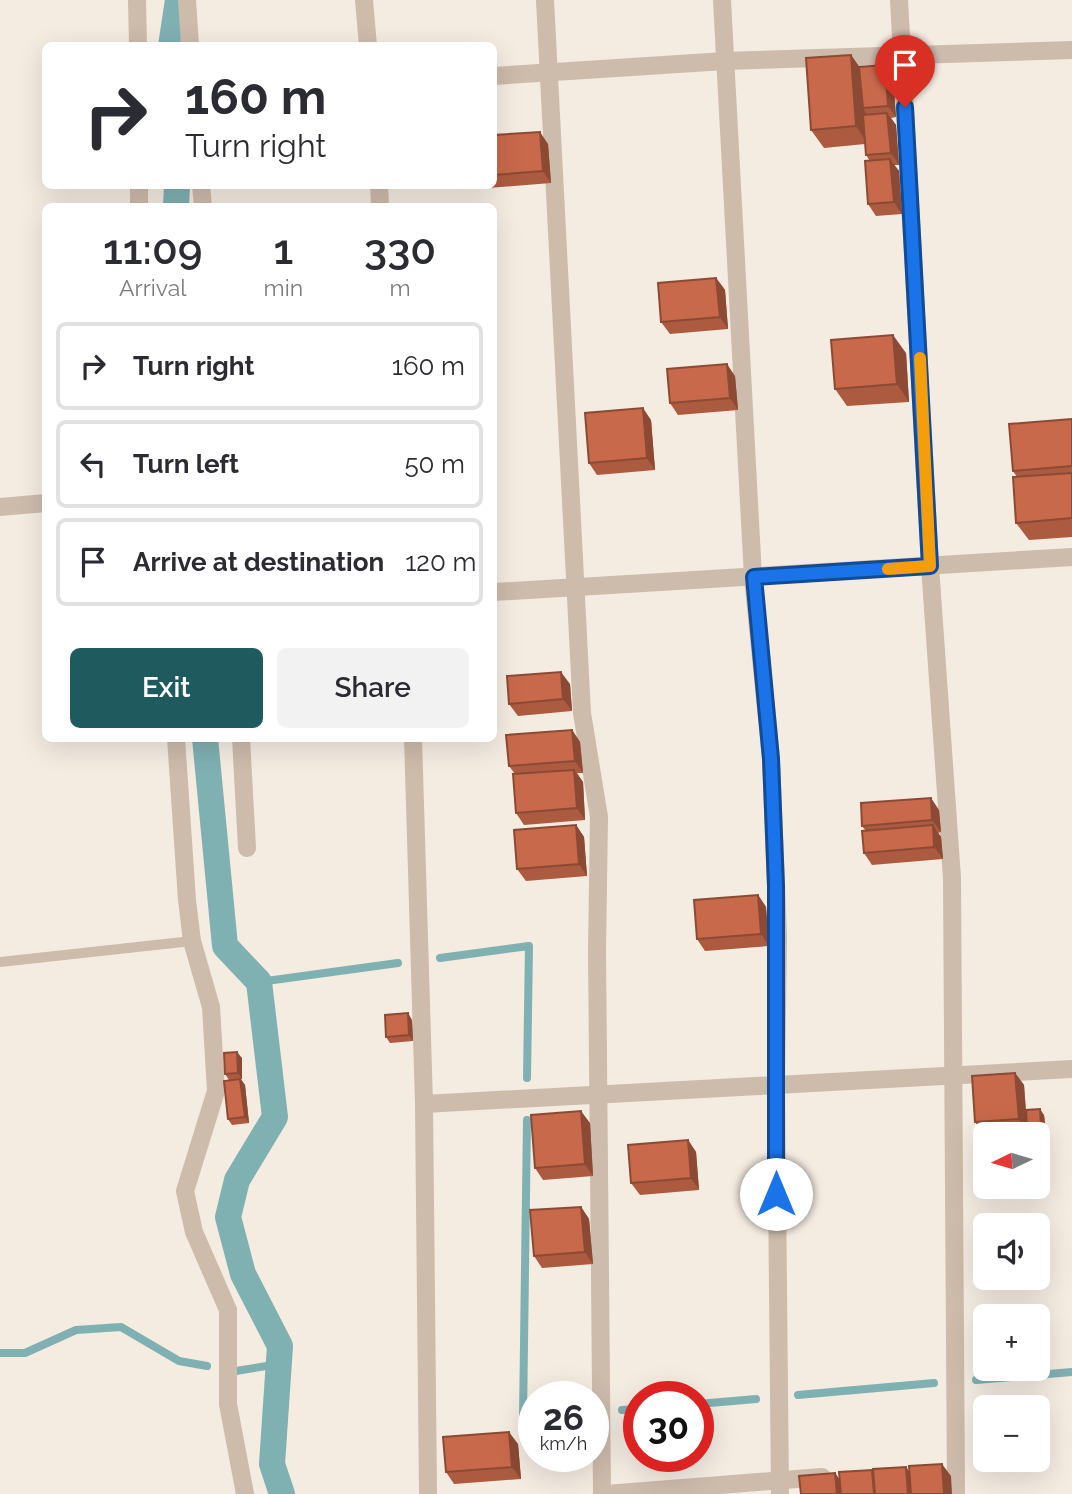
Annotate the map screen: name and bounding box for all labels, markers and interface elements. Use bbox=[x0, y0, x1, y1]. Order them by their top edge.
pin bbox=[875, 35, 935, 107]
icon: arrive bbox=[886, 46, 924, 84]
text: 160 m bbox=[185, 68, 326, 125]
icon: right bbox=[70, 70, 161, 161]
text: Turn right bbox=[185, 127, 326, 164]
text: 11:09 bbox=[103, 225, 202, 274]
text: 1 bbox=[273, 225, 293, 274]
text: 330 bbox=[364, 225, 436, 274]
text: Arrival bbox=[119, 274, 186, 301]
text: min bbox=[264, 274, 303, 301]
text: m bbox=[389, 274, 411, 301]
icon: right bbox=[74, 347, 112, 385]
text: Turn right bbox=[133, 351, 254, 381]
text: 160 m bbox=[392, 351, 465, 381]
icon: left bbox=[74, 445, 112, 483]
text: Turn left bbox=[133, 449, 239, 479]
text: 50 m bbox=[404, 449, 465, 479]
icon: arrive bbox=[74, 543, 112, 581]
text: Arrive at destination bbox=[133, 547, 384, 577]
text: 120 m bbox=[405, 547, 476, 577]
button: Exit bbox=[70, 648, 263, 728]
button: Share bbox=[277, 648, 469, 728]
north arrow bbox=[973, 1122, 1050, 1199]
map controls bbox=[973, 1122, 1050, 1472]
position arrow bbox=[739, 1157, 813, 1231]
button: sound bbox=[973, 1213, 1050, 1290]
button: + bbox=[973, 1304, 1050, 1381]
speed limit sign: 30 bbox=[623, 1381, 714, 1472]
button: − bbox=[973, 1395, 1050, 1472]
text: 26 bbox=[543, 1397, 584, 1438]
text: km/h bbox=[540, 1433, 587, 1454]

